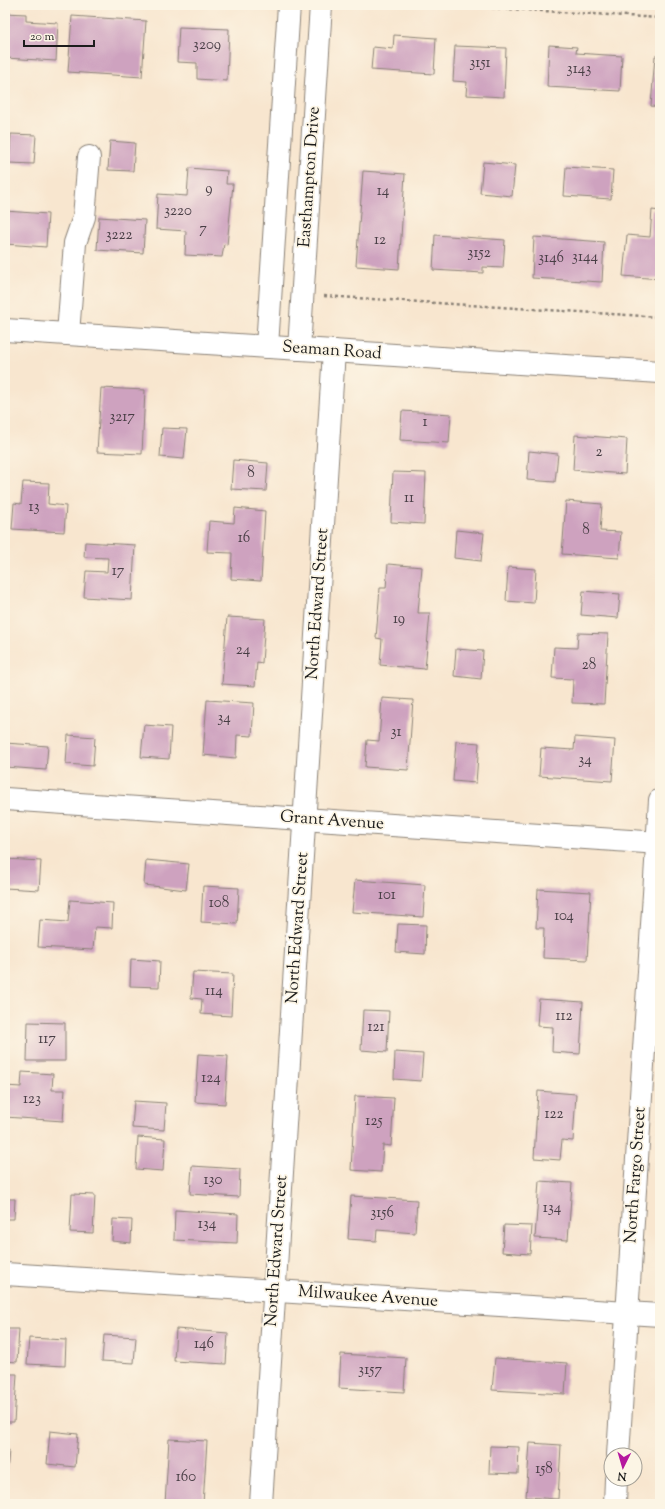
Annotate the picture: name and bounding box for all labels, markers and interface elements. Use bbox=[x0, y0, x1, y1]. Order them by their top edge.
scale bar bbox=[24, 22, 94, 48]
text: 20 m bbox=[30, 28, 55, 46]
house number: 3209 bbox=[193, 35, 221, 56]
house number: 3151 bbox=[469, 53, 491, 74]
house number: 3143 bbox=[567, 59, 591, 80]
street label: Easthampton Drive bbox=[293, 106, 327, 248]
house number: 9 bbox=[205, 179, 213, 200]
house number: 14 bbox=[377, 181, 390, 202]
house number: 3220 bbox=[164, 201, 192, 222]
house number: 7 bbox=[199, 219, 207, 240]
house number: 3222 bbox=[105, 225, 133, 246]
house number: 12 bbox=[374, 230, 386, 251]
house number: 3152 bbox=[467, 243, 491, 264]
house number: 3144 bbox=[572, 247, 599, 268]
house number: 3146 bbox=[538, 248, 564, 269]
street label: Seaman Road bbox=[281, 336, 383, 366]
house number: 3217 bbox=[109, 407, 135, 428]
house number: 1 bbox=[422, 412, 428, 433]
house number: 2 bbox=[595, 442, 603, 463]
house number: 8 bbox=[247, 463, 255, 484]
house number: 11 bbox=[404, 488, 414, 509]
house number: 13 bbox=[28, 497, 40, 518]
house number: 8 bbox=[582, 520, 590, 541]
street label: North Edward Street bbox=[301, 527, 335, 681]
house number: 16 bbox=[238, 528, 250, 549]
house number: 17 bbox=[112, 561, 125, 582]
house number: 19 bbox=[393, 609, 405, 630]
house number: 24 bbox=[236, 640, 251, 661]
house number: 28 bbox=[582, 655, 596, 676]
house number: 34 bbox=[217, 708, 231, 729]
house number: 31 bbox=[390, 722, 402, 743]
house number: 34 bbox=[578, 750, 592, 771]
street label: Grant Avenue bbox=[279, 805, 385, 837]
street label: North Edward Street bbox=[281, 851, 315, 1005]
house number: 101 bbox=[378, 885, 396, 906]
house number: 108 bbox=[209, 893, 229, 914]
house number: 104 bbox=[554, 906, 574, 927]
house number: 114 bbox=[205, 981, 223, 1002]
house number: 112 bbox=[555, 1006, 573, 1027]
house number: 121 bbox=[367, 1017, 385, 1038]
house number: 117 bbox=[38, 1029, 56, 1050]
house number: 124 bbox=[201, 1068, 221, 1089]
house number: 123 bbox=[23, 1089, 41, 1110]
house number: 122 bbox=[544, 1104, 564, 1125]
street label: North Fargo Street bbox=[619, 1106, 653, 1244]
house number: 125 bbox=[365, 1111, 383, 1132]
house number: 130 bbox=[204, 1170, 223, 1191]
street label: North Edward Street bbox=[260, 1174, 294, 1328]
house number: 134 bbox=[543, 1198, 562, 1219]
house number: 3156 bbox=[370, 1203, 394, 1224]
house number: 134 bbox=[198, 1214, 217, 1235]
street label: Milwaukee Avenue bbox=[297, 1280, 439, 1314]
house number: 146 bbox=[194, 1334, 214, 1355]
house number: 3157 bbox=[358, 1360, 382, 1381]
north arrow bbox=[603, 1447, 643, 1487]
house number: 158 bbox=[535, 1459, 553, 1480]
house number: 160 bbox=[176, 1467, 196, 1488]
text: N bbox=[617, 1468, 628, 1484]

